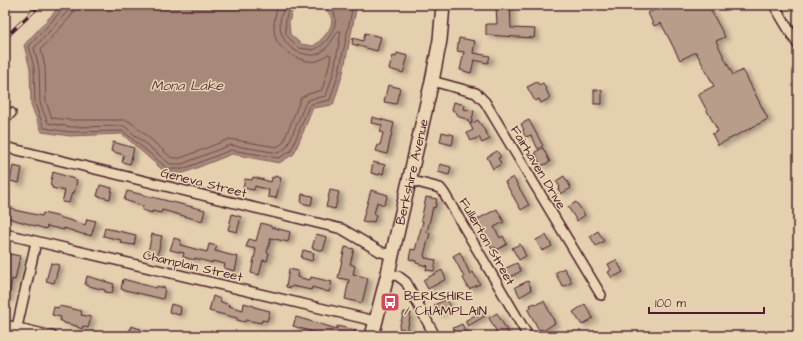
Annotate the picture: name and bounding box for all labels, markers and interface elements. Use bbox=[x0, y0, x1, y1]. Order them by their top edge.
water label: Mona Lake bbox=[151, 76, 225, 96]
street label: Berkshire Avenue bbox=[391, 117, 433, 227]
street label: Fairhaven Drive bbox=[506, 122, 570, 213]
street label: Geneva Street bbox=[159, 164, 249, 203]
street label: Fullerton Street bbox=[455, 194, 520, 289]
street label: Champlain Street bbox=[141, 246, 245, 286]
place label: BERKSHIRE / CHAMPLAIN bbox=[404, 287, 487, 320]
scale bar bbox=[649, 289, 764, 315]
bus stop icon: BERKSHIRE / CHAMPLAIN bbox=[379, 291, 401, 313]
text: 100 m bbox=[655, 295, 686, 312]

